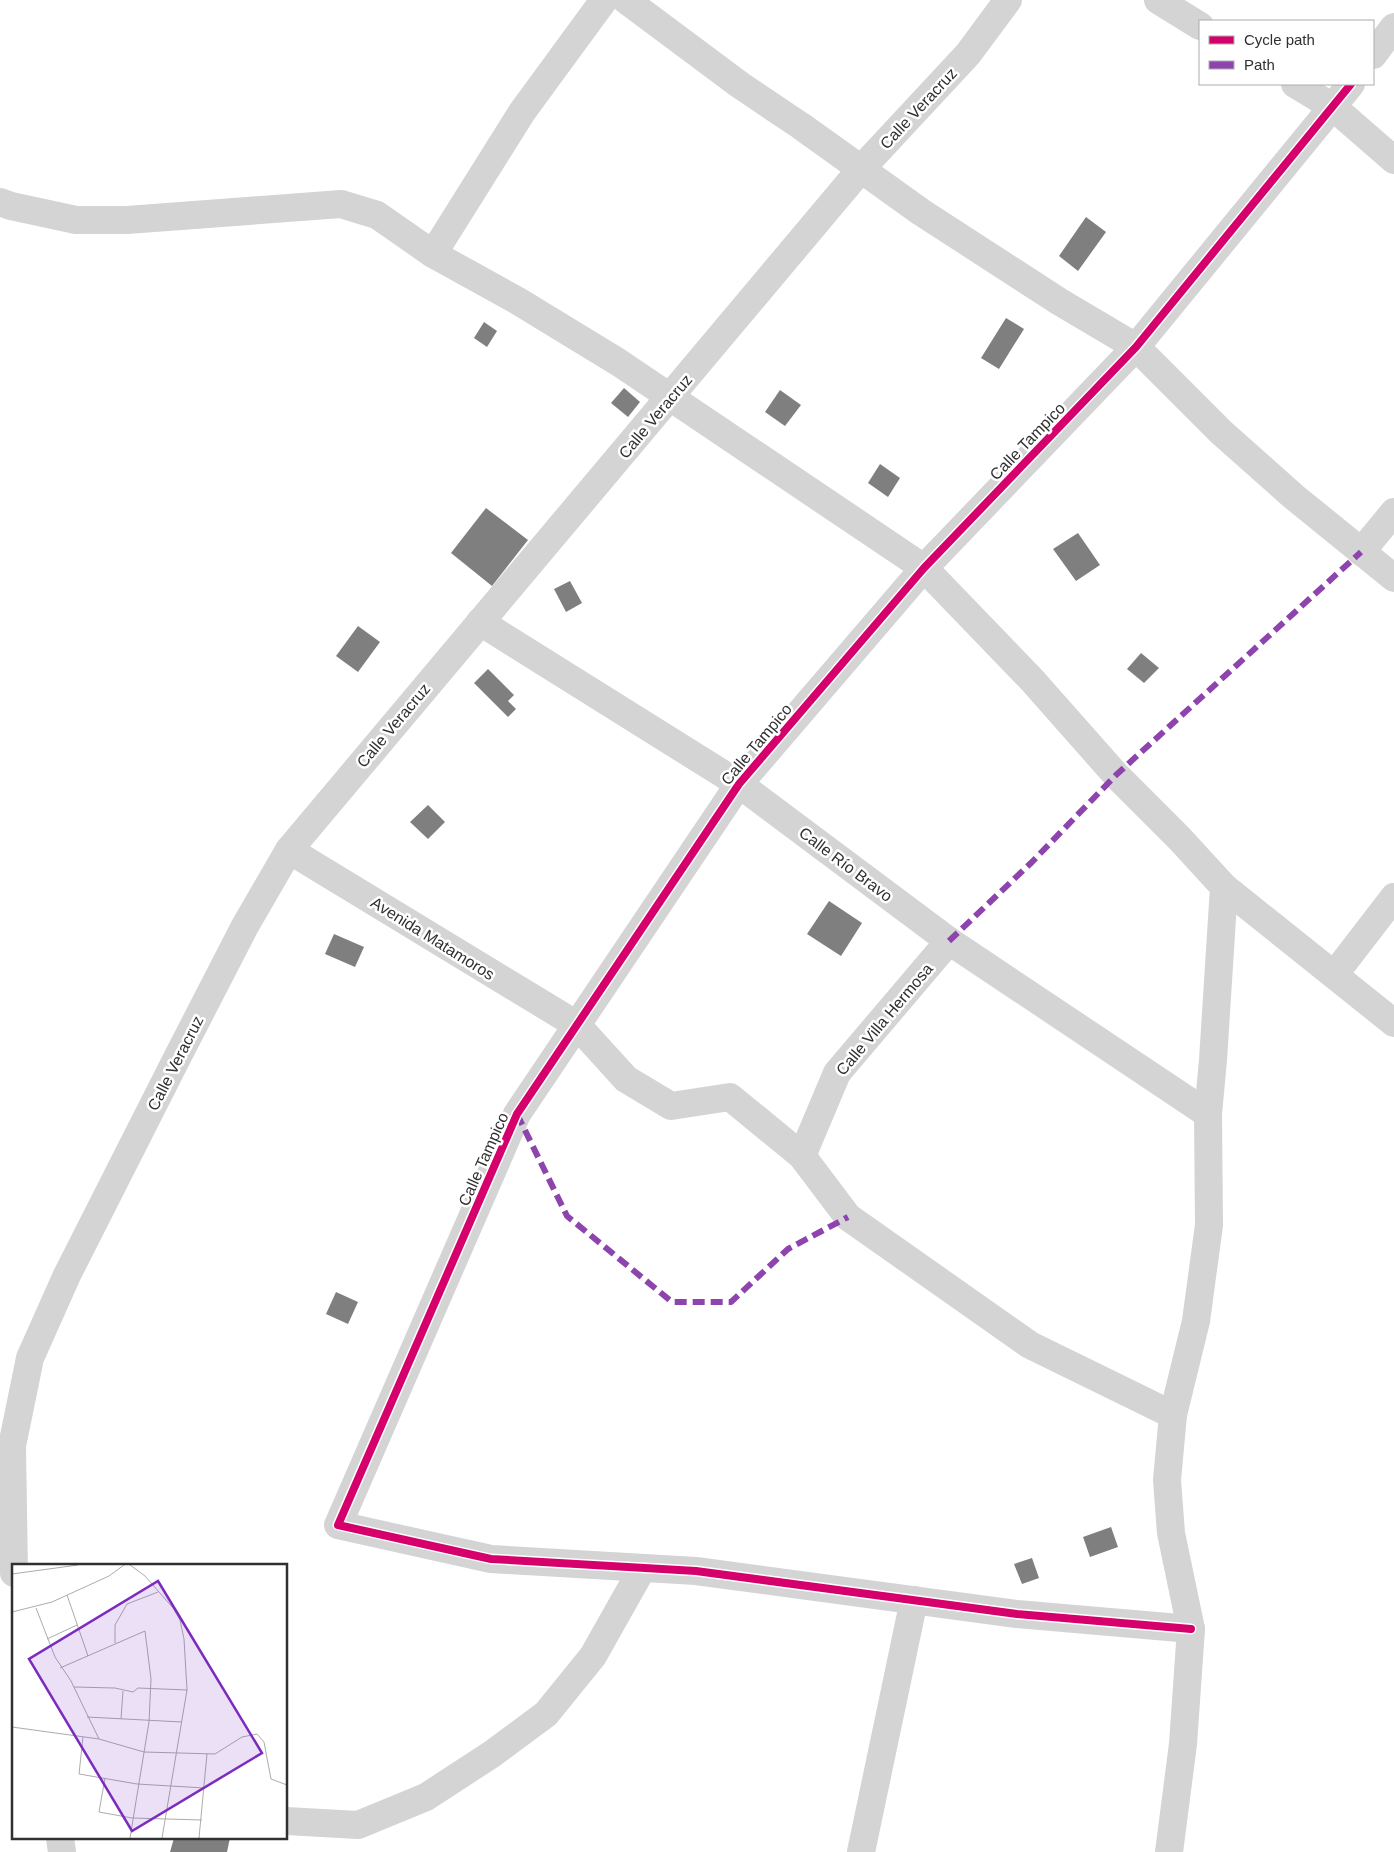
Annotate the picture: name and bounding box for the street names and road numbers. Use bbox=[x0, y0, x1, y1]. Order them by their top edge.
street label: Calle Veracruz bbox=[877, 64, 960, 152]
street label: Calle Veracruz bbox=[615, 371, 695, 462]
street label: Calle Tampico bbox=[986, 399, 1068, 483]
street label: Calle Veracruz bbox=[353, 680, 433, 771]
street label: Calle Tampico bbox=[718, 700, 795, 788]
street label: Calle Río Bravo bbox=[796, 824, 896, 905]
street label: Avenida Matamoros bbox=[368, 894, 497, 983]
street label: Calle Villa Hermosa bbox=[833, 960, 936, 1078]
street label: Calle Veracruz bbox=[144, 1013, 207, 1113]
street label: Calle Tampico bbox=[455, 1110, 512, 1208]

